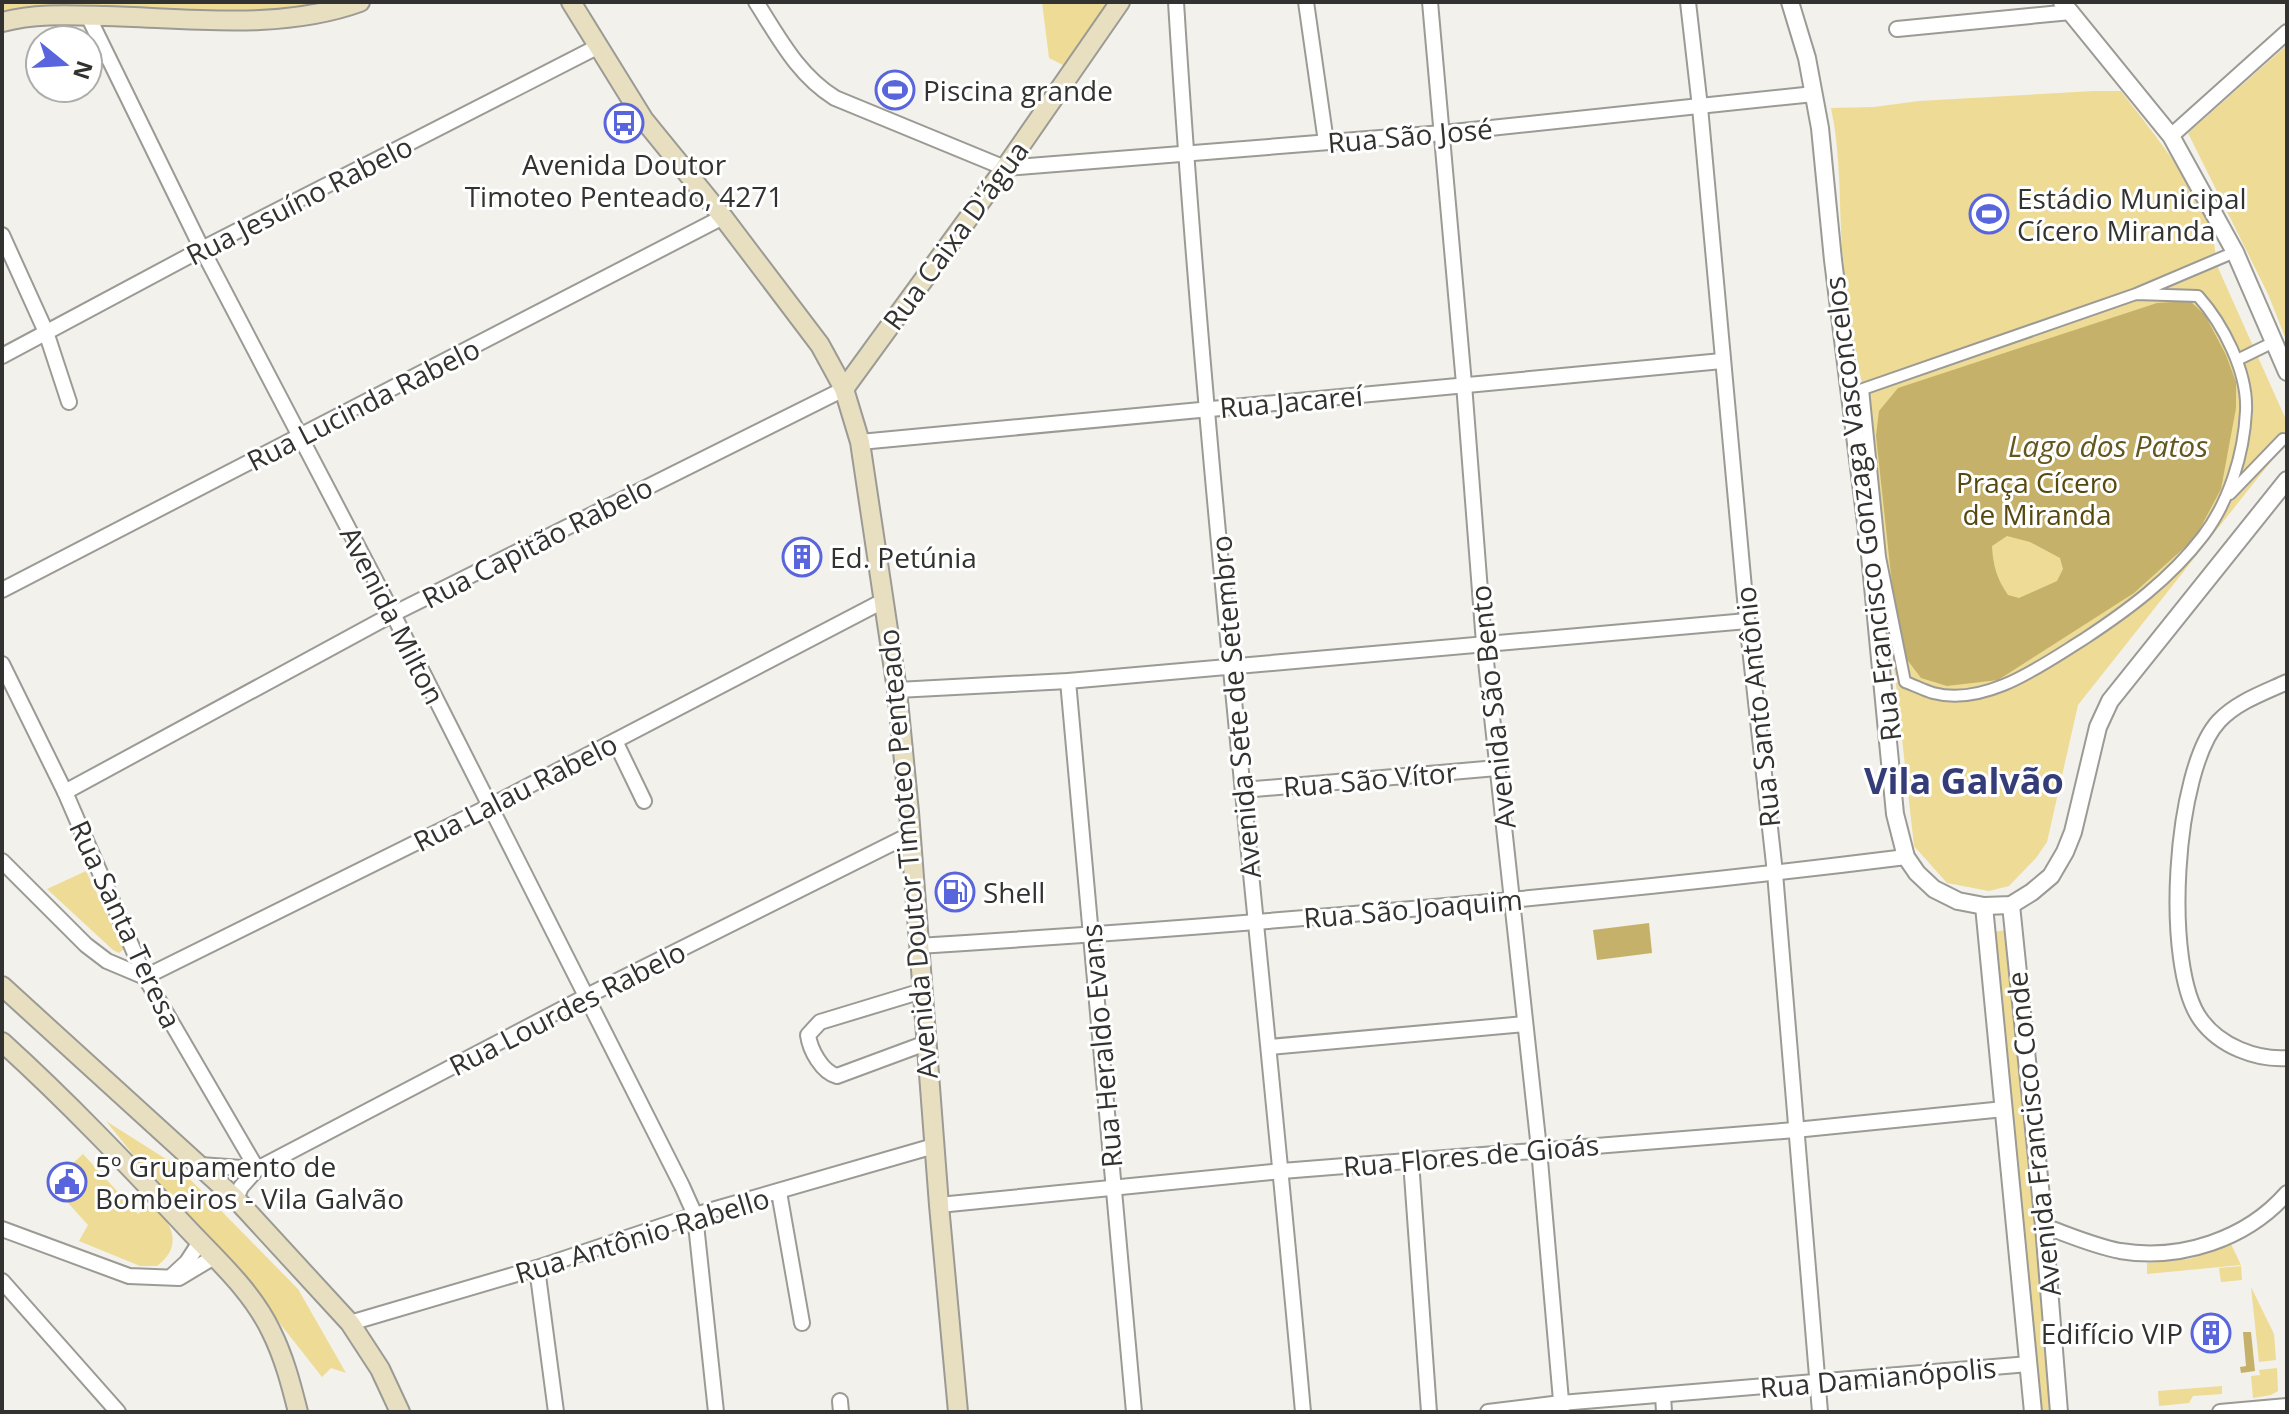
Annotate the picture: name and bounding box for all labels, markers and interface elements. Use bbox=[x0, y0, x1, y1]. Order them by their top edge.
north arrow bbox=[24, 24, 104, 104]
text: N bbox=[67, 57, 101, 84]
sports icon: Piscina grande bbox=[874, 69, 916, 111]
place label: Piscina grande bbox=[923, 71, 1113, 109]
bus stop icon: Avenida Doutor Timoteo Penteado, 4271 bbox=[603, 102, 645, 144]
street label: Rua São José bbox=[1326, 109, 1494, 161]
street label: Rua Jesuíno Rabelo bbox=[179, 127, 419, 273]
street label: Rua Caixa D'água bbox=[874, 133, 1036, 337]
place label: Avenida Doutor Timoteo Penteado, 4271 bbox=[465, 145, 783, 215]
place label: Estádio Municipal Cícero Miranda bbox=[2017, 179, 2247, 249]
sports icon: Estádio Municipal Cícero Miranda bbox=[1968, 193, 2010, 235]
street label: Rua Francisco Gonzaga Vasconcelos bbox=[1815, 275, 1909, 743]
street label: Rua Lucinda Rabelo bbox=[240, 329, 486, 479]
street label: Rua Jacareí bbox=[1218, 376, 1365, 426]
water label: Lago dos Patos bbox=[2008, 425, 2208, 466]
park label: Praça Cícero de Miranda bbox=[1956, 463, 2118, 533]
street label: Rua Capitão Rabelo bbox=[415, 467, 659, 617]
street label: Avenida Milton bbox=[332, 520, 454, 710]
street label: Avenida Sete de Setembro bbox=[1201, 534, 1269, 880]
building icon: Ed. Petúnia bbox=[781, 536, 823, 578]
place label: Ed. Petúnia bbox=[830, 538, 977, 576]
street label: Avenida São Bento bbox=[1460, 583, 1524, 831]
street label: Rua Santo Antônio bbox=[1725, 585, 1789, 829]
street label: Avenida Doutor Timoteo Penteado bbox=[868, 627, 946, 1081]
street label: Rua Lalau Rabelo bbox=[407, 724, 623, 860]
street label: Rua São Vítor bbox=[1282, 752, 1459, 806]
district label: Vila Galvão bbox=[1864, 756, 2064, 805]
street label: Rua Santa Teresa bbox=[61, 814, 191, 1034]
fuel station icon: Shell bbox=[934, 871, 976, 913]
place label: Shell bbox=[983, 873, 1045, 911]
street label: Rua São Joaquim bbox=[1302, 880, 1524, 936]
street label: Rua Heraldo Evans bbox=[1071, 923, 1131, 1169]
street label: Rua Lourdes Rabelo bbox=[442, 932, 692, 1084]
street label: Avenida Francisco Conde bbox=[1997, 970, 2069, 1298]
street label: Rua Flores de Gioás bbox=[1341, 1125, 1601, 1185]
place label: 5º Grupamento de Bombeiros - Vila Galvão bbox=[95, 1147, 404, 1217]
public building icon: 5º Grupamento de Bombeiros - Vila Galvão bbox=[46, 1161, 88, 1203]
street label: Rua Antônio Rabello bbox=[510, 1178, 774, 1292]
building icon: Edifício VIP bbox=[2190, 1312, 2232, 1354]
place label: Edifício VIP bbox=[2041, 1314, 2183, 1352]
street label: Rua Damianópolis bbox=[1758, 1348, 1998, 1406]

